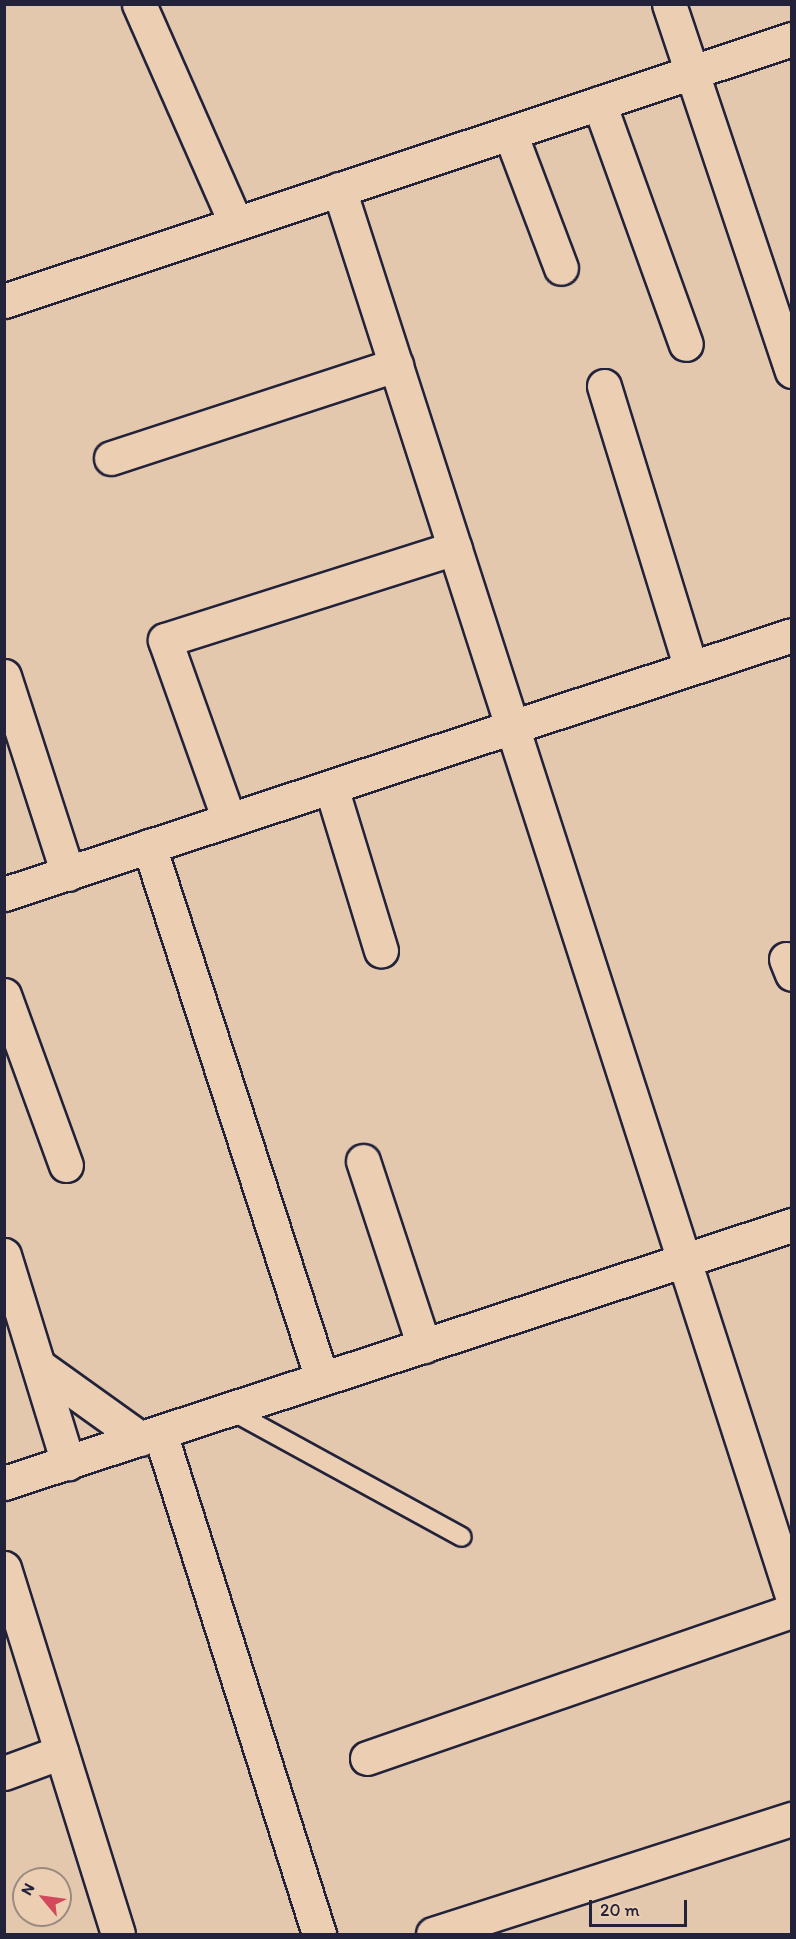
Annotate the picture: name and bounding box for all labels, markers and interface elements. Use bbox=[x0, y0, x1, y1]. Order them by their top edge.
north arrow bbox=[12, 1867, 72, 1927]
text: N bbox=[17, 1880, 38, 1898]
scale bar bbox=[592, 1888, 690, 1926]
text: 20 m bbox=[600, 1899, 640, 1921]

